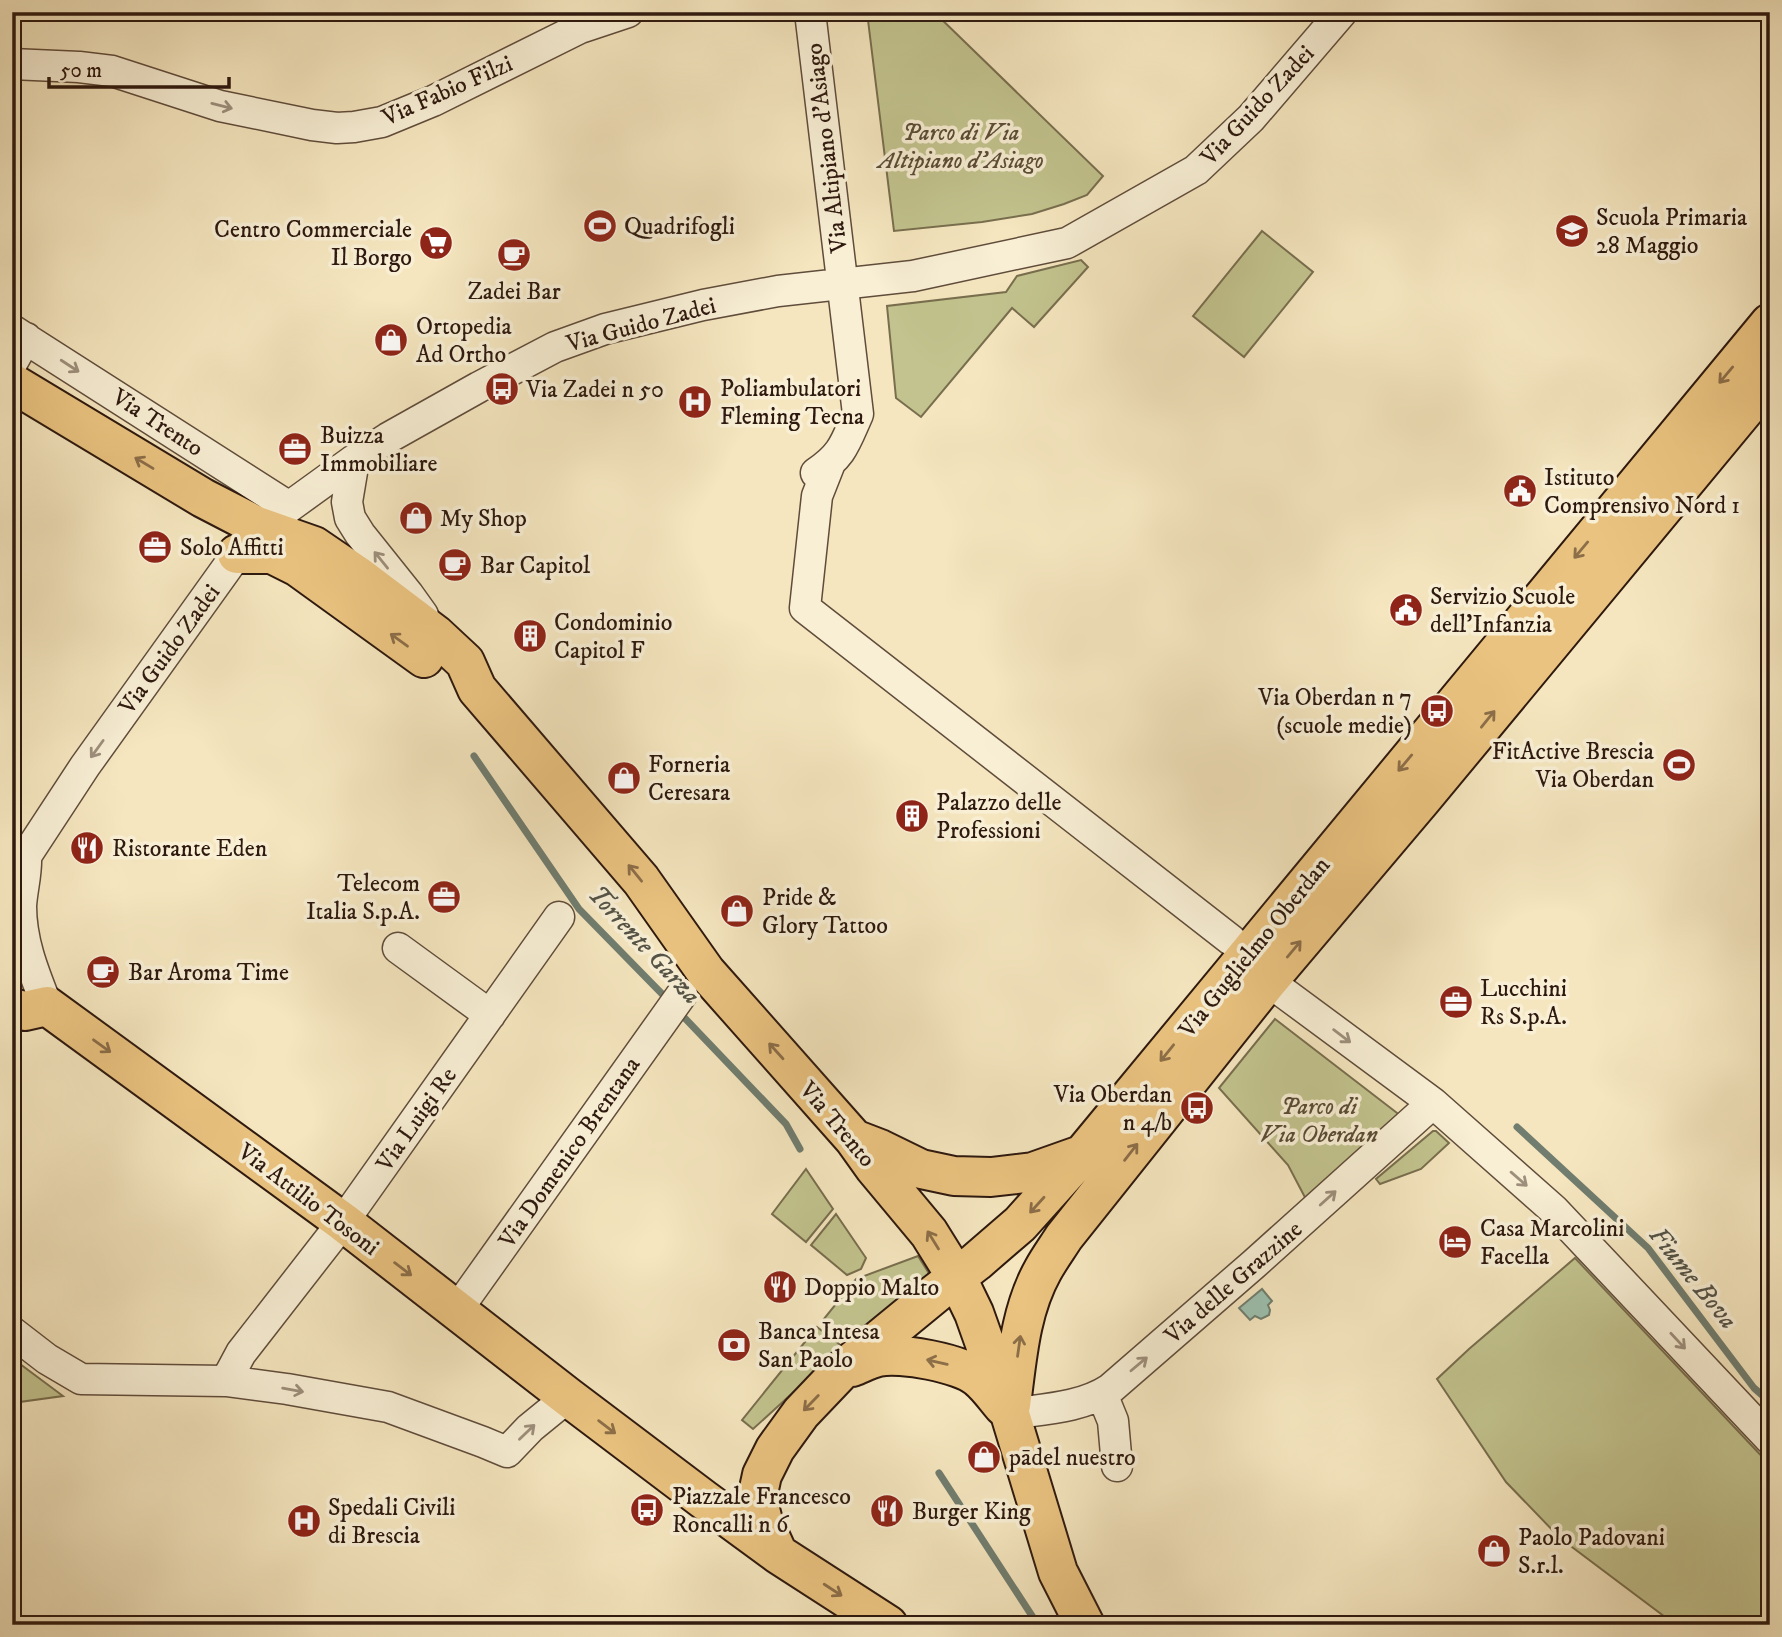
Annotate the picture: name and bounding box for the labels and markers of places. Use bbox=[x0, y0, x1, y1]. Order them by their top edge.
place label: Scuola Primaria 28 Maggio bbox=[1596, 203, 1748, 261]
sports icon: Quadrifogli bbox=[581, 207, 619, 245]
place label: Quadrifogli bbox=[624, 212, 735, 242]
school or university icon: Scuola Primaria 28 Maggio bbox=[1553, 212, 1591, 250]
place label: Centro Commerciale Il Borgo bbox=[214, 215, 412, 273]
supermarket icon: Centro Commerciale Il Borgo bbox=[417, 224, 455, 262]
cafe icon: Zadei Bar bbox=[495, 236, 533, 274]
place label: Zadei Bar bbox=[467, 277, 561, 307]
place label: Ortopedia Ad Ortho bbox=[416, 312, 512, 370]
shop icon: Ortopedia Ad Ortho bbox=[372, 321, 410, 359]
bus stop icon: Via Zadei n 50 bbox=[483, 370, 521, 408]
place label: Poliambulatori Fleming Tecna bbox=[720, 374, 865, 432]
place label: Via Zadei n 50 bbox=[525, 375, 664, 405]
hospital icon: Poliambulatori Fleming Tecna bbox=[676, 383, 714, 421]
place label: Buizza Immobiliare bbox=[320, 421, 437, 479]
office icon: Buizza Immobiliare bbox=[276, 430, 314, 468]
place label: Istituto Comprensivo Nord 1 bbox=[1544, 463, 1740, 521]
public building icon: Istituto Comprensivo Nord 1 bbox=[1501, 472, 1539, 510]
shop icon: My Shop bbox=[397, 499, 435, 537]
place label: My Shop bbox=[440, 504, 527, 534]
office icon: Solo Affitti bbox=[136, 528, 174, 566]
place label: Solo Affitti bbox=[180, 533, 284, 563]
cafe icon: Bar Capitol bbox=[436, 546, 474, 584]
place label: Bar Capitol bbox=[480, 551, 591, 581]
place label: Servizio Scuole dell'Infanzia bbox=[1430, 582, 1575, 640]
public building icon: Servizio Scuole dell'Infanzia bbox=[1387, 591, 1425, 629]
place label: Condominio Capitol F bbox=[554, 608, 672, 666]
building icon: Condominio Capitol F bbox=[511, 617, 549, 655]
place label: Via Oberdan n 7 (scuole medie) bbox=[1257, 683, 1412, 741]
bus stop icon: Via Oberdan n 7 (scuole medie) bbox=[1418, 692, 1456, 730]
place label: FitActive Brescia Via Oberdan bbox=[1492, 737, 1655, 795]
sports icon: FitActive Brescia Via Oberdan bbox=[1660, 746, 1698, 784]
place label: Forneria Ceresara bbox=[648, 750, 731, 808]
shop icon: Forneria Ceresara bbox=[605, 759, 643, 797]
place label: Palazzo delle Professioni bbox=[936, 788, 1061, 846]
building icon: Palazzo delle Professioni bbox=[893, 797, 931, 835]
restaurant icon: Ristorante Eden bbox=[68, 829, 106, 867]
place label: Ristorante Eden bbox=[112, 834, 268, 864]
place label: Telecom Italia S.p.A. bbox=[306, 869, 420, 927]
office icon: Telecom Italia S.p.A. bbox=[425, 878, 463, 916]
place label: Pride & Glory Tattoo bbox=[762, 883, 888, 941]
shop icon: Pride & Glory Tattoo bbox=[718, 892, 756, 930]
cafe icon: Bar Aroma Time bbox=[84, 953, 122, 991]
place label: Bar Aroma Time bbox=[128, 958, 289, 988]
place label: Lucchini Rs S.p.A. bbox=[1480, 974, 1567, 1032]
office icon: Lucchini Rs S.p.A. bbox=[1437, 983, 1475, 1021]
place label: Via Oberdan n 4/b bbox=[1053, 1080, 1172, 1138]
bus stop icon: Via Oberdan n 4/b bbox=[1178, 1089, 1216, 1127]
place label: Casa Marcolini Facella bbox=[1480, 1214, 1625, 1272]
hotel icon: Casa Marcolini Facella bbox=[1436, 1223, 1474, 1261]
restaurant icon: Doppio Malto bbox=[761, 1268, 799, 1306]
place label: Doppio Malto bbox=[804, 1273, 939, 1303]
place label: Banca Intesa San Paolo bbox=[758, 1317, 880, 1375]
bank icon: Banca Intesa San Paolo bbox=[715, 1326, 753, 1364]
shop icon: pādel nuestro bbox=[965, 1438, 1003, 1476]
place label: pādel nuestro bbox=[1008, 1443, 1136, 1473]
place label: Piazzale Francesco Roncalli n 6 bbox=[672, 1482, 851, 1540]
bus stop icon: Piazzale Francesco Roncalli n 6 bbox=[628, 1491, 666, 1529]
restaurant icon: Burger King bbox=[868, 1492, 906, 1530]
place label: Spedali Civili di Brescia bbox=[328, 1493, 455, 1551]
place label: Burger King bbox=[912, 1497, 1031, 1527]
hospital icon: Spedali Civili di Brescia bbox=[285, 1502, 323, 1540]
place label: Paolo Padovani S.r.l. bbox=[1518, 1523, 1665, 1581]
shop icon: Paolo Padovani S.r.l. bbox=[1475, 1532, 1513, 1570]

